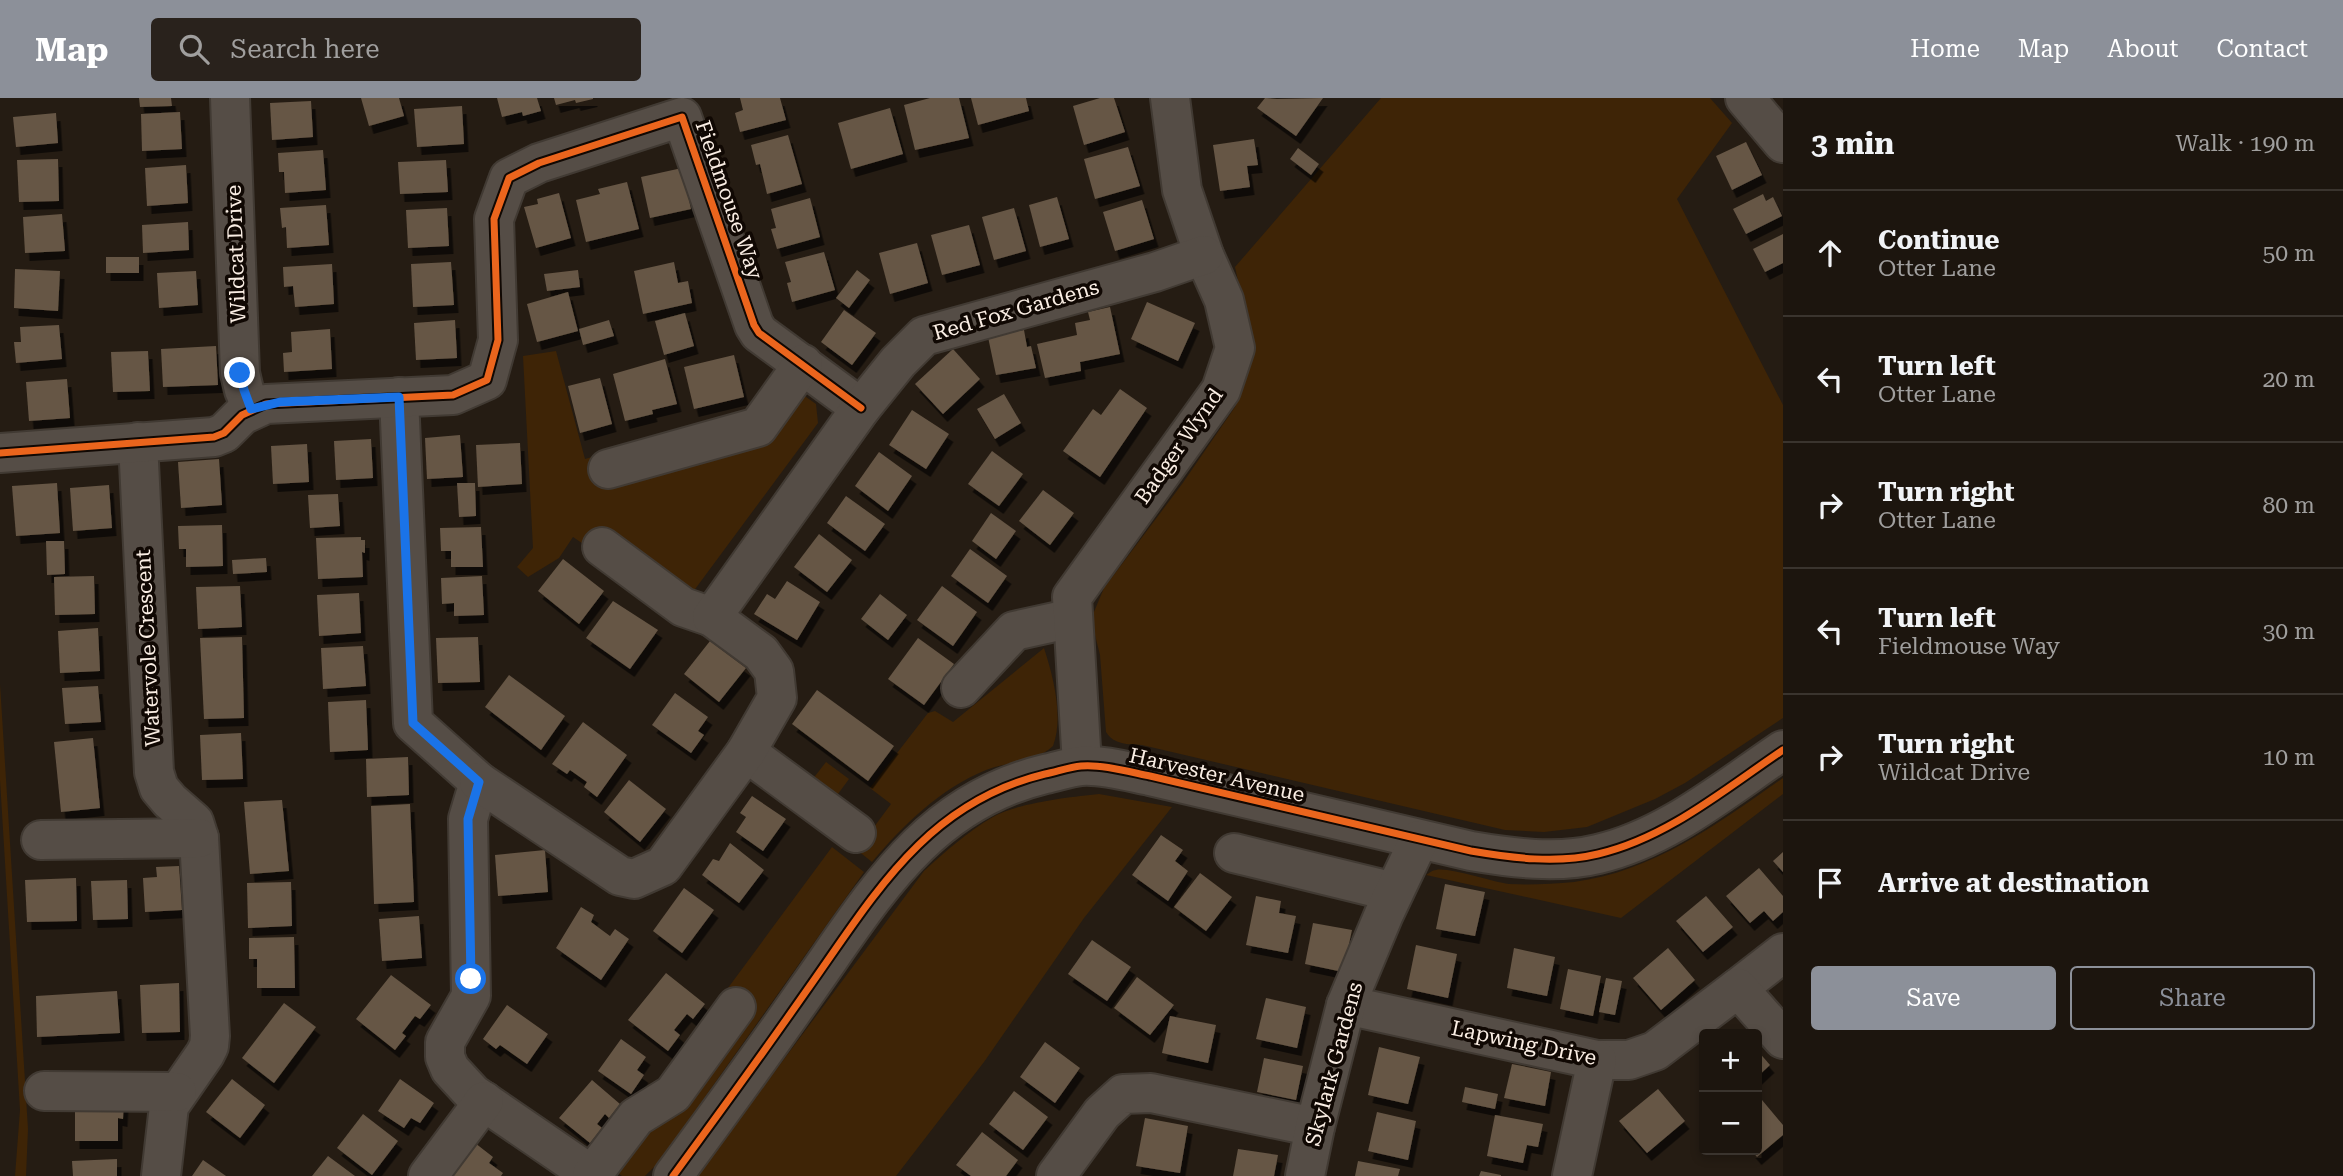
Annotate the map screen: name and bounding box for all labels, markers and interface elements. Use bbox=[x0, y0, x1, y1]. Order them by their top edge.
search box bbox=[151, 18, 641, 81]
text: Map bbox=[35, 30, 109, 69]
icon: search bbox=[175, 30, 213, 68]
text: Search here bbox=[231, 34, 380, 64]
text: Home bbox=[1910, 35, 1980, 63]
text: Map bbox=[2018, 35, 2069, 63]
text: About bbox=[2107, 35, 2178, 63]
text: Contact bbox=[2216, 35, 2308, 63]
street label: Fieldmouse Way bbox=[691, 118, 768, 283]
text: 3 min bbox=[1811, 126, 1894, 161]
text: Walk · 190 m bbox=[2176, 130, 2315, 157]
street label: Wildcat Drive bbox=[222, 184, 250, 324]
text: Continue bbox=[1878, 225, 2000, 255]
icon: ahead bbox=[1811, 234, 1849, 272]
text: 50 m bbox=[2262, 240, 2315, 267]
text: Otter Lane bbox=[1878, 255, 1996, 282]
street label: Red Fox Gardens bbox=[930, 275, 1102, 345]
text: Turn left bbox=[1878, 351, 1996, 381]
route end bbox=[224, 357, 255, 388]
icon: left bbox=[1811, 360, 1849, 398]
text: 20 m bbox=[2262, 366, 2315, 393]
text: Otter Lane bbox=[1878, 381, 1996, 408]
street label: Badger Wynd bbox=[1130, 383, 1228, 508]
text: Turn right bbox=[1878, 477, 2014, 507]
icon: right bbox=[1811, 486, 1849, 524]
text: 80 m bbox=[2262, 492, 2315, 519]
text: Otter Lane bbox=[1878, 507, 1996, 534]
street label: Watervole Crescent bbox=[131, 549, 165, 747]
text: Turn left bbox=[1878, 603, 1996, 633]
icon: left bbox=[1811, 612, 1849, 650]
text: 30 m bbox=[2262, 618, 2315, 645]
text: Fieldmouse Way bbox=[1878, 633, 2060, 660]
text: Turn right bbox=[1878, 729, 2014, 759]
icon: right bbox=[1811, 738, 1849, 776]
street label: Harvester Avenue bbox=[1127, 743, 1307, 807]
text: 10 m bbox=[2262, 744, 2315, 771]
text: Wildcat Drive bbox=[1878, 759, 2030, 786]
icon: arrive bbox=[1811, 864, 1849, 902]
text: Arrive at destination bbox=[1878, 868, 2149, 898]
route start bbox=[455, 963, 486, 994]
button: Save bbox=[1811, 966, 2056, 1030]
button: Share bbox=[2070, 966, 2315, 1030]
street label: Skylark Gardens bbox=[1301, 979, 1367, 1149]
street label: Lapwing Drive bbox=[1449, 1016, 1599, 1070]
map controls bbox=[1699, 1029, 1762, 1155]
button: + bbox=[1699, 1029, 1762, 1092]
button: − bbox=[1699, 1092, 1762, 1155]

